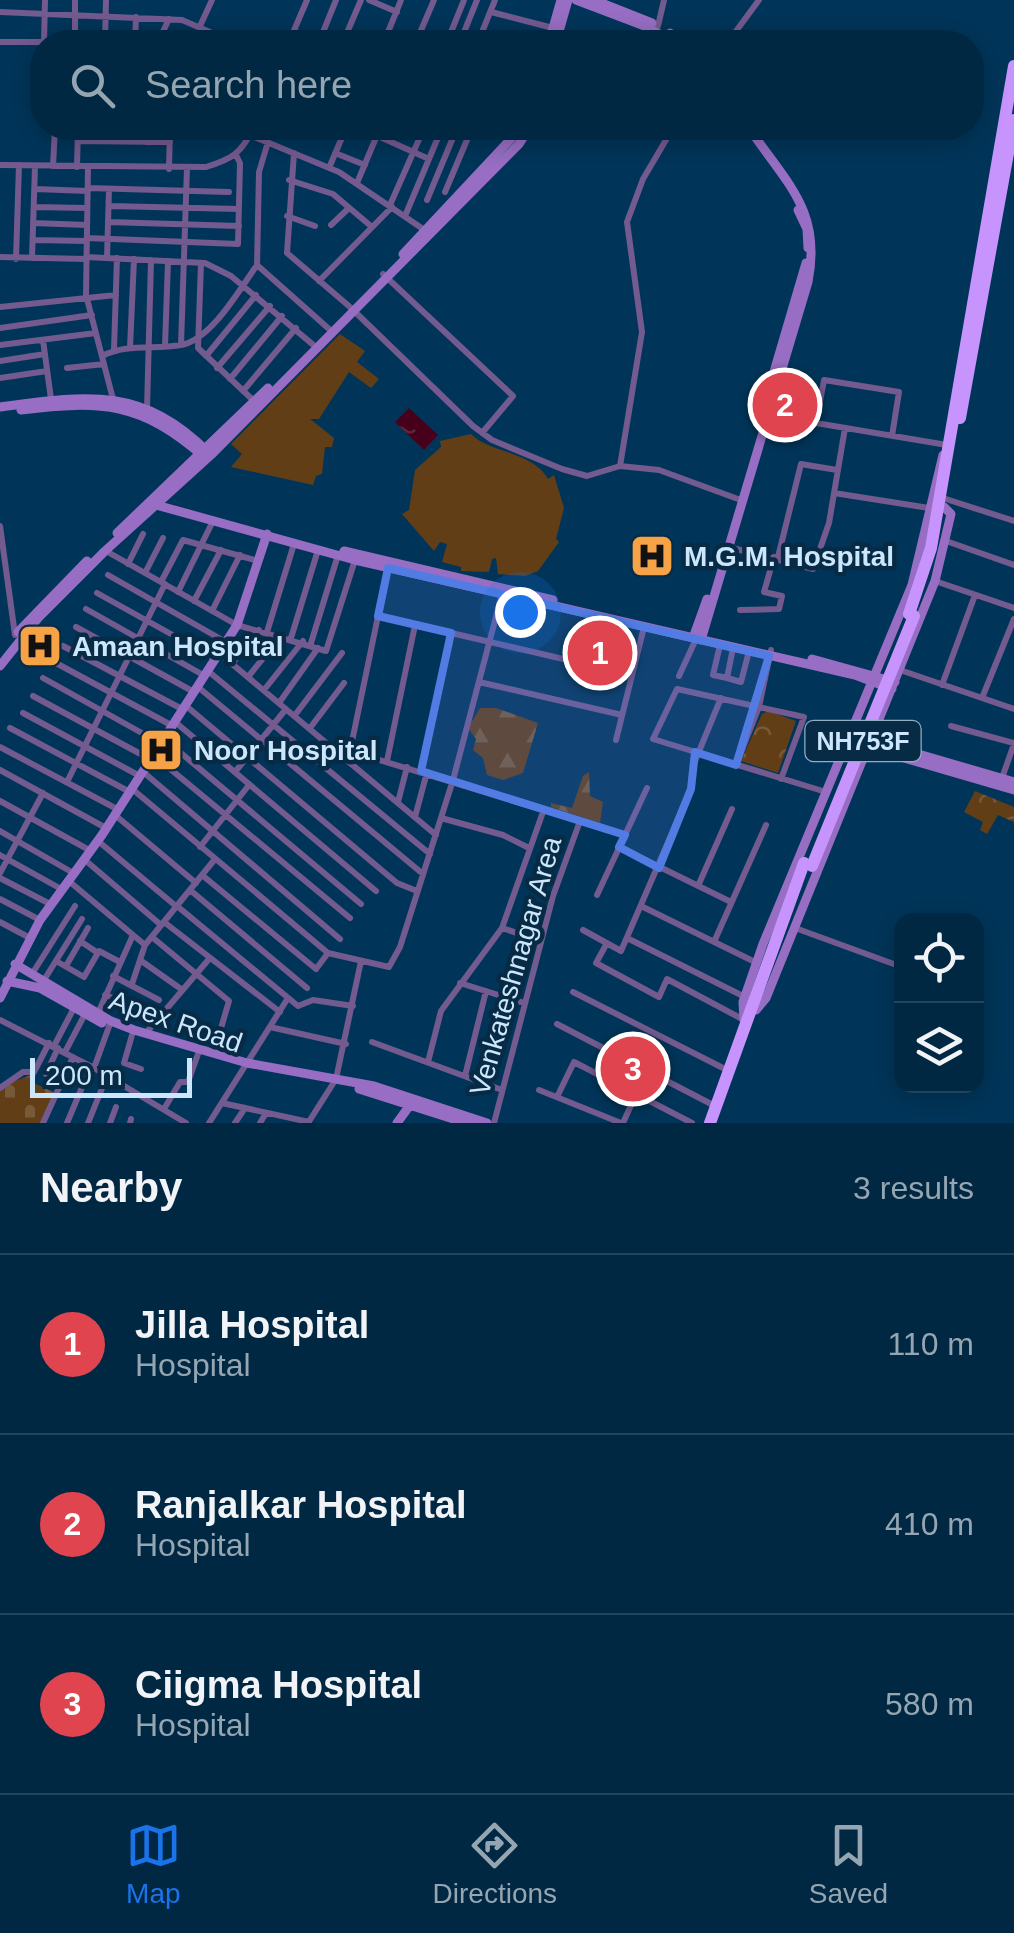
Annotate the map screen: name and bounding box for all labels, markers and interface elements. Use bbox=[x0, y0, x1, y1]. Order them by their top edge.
search box bbox=[30, 30, 984, 140]
icon: search bbox=[65, 58, 120, 113]
text: Search here bbox=[145, 64, 352, 106]
pin: 2 bbox=[752, 368, 818, 442]
hospital icon: M.G.M. Hospital bbox=[629, 533, 675, 579]
place label: M.G.M. Hospital bbox=[684, 541, 894, 572]
your location bbox=[495, 587, 546, 638]
pin: 1 bbox=[568, 616, 632, 690]
hospital icon: Amaan Hospital bbox=[17, 623, 63, 669]
place label: Amaan Hospital bbox=[72, 631, 284, 662]
road number: NH753F bbox=[806, 721, 920, 761]
hospital icon: Noor Hospital bbox=[138, 727, 184, 773]
place label: Noor Hospital bbox=[194, 735, 378, 766]
street label: Venkateshnagar Area bbox=[464, 833, 567, 1099]
map controls bbox=[894, 913, 984, 1093]
button: locate bbox=[894, 913, 984, 1003]
street label: Apex Road bbox=[105, 984, 246, 1059]
button: layers bbox=[894, 1003, 984, 1093]
pin: 3 bbox=[600, 1032, 666, 1106]
scale bar bbox=[30, 1053, 192, 1098]
text: 200 m bbox=[45, 1060, 123, 1091]
text: Nearby bbox=[40, 1164, 182, 1211]
text: 3 results bbox=[853, 1170, 974, 1206]
text: Jilla Hospital bbox=[135, 1304, 369, 1346]
text: 1 bbox=[64, 1326, 81, 1362]
text: 110 m bbox=[887, 1326, 974, 1362]
text: Hospital bbox=[135, 1347, 251, 1383]
text: Ranjalkar Hospital bbox=[135, 1484, 467, 1526]
text: 2 bbox=[64, 1506, 81, 1542]
text: 410 m bbox=[885, 1506, 974, 1542]
text: Hospital bbox=[135, 1527, 251, 1563]
text: Ciigma Hospital bbox=[135, 1664, 422, 1706]
text: 3 bbox=[64, 1686, 81, 1722]
text: 580 m bbox=[885, 1686, 974, 1722]
text: Hospital bbox=[135, 1707, 251, 1743]
tab: Map bbox=[126, 1818, 181, 1910]
tab: Directions bbox=[433, 1818, 557, 1910]
tab: Saved bbox=[809, 1818, 888, 1910]

